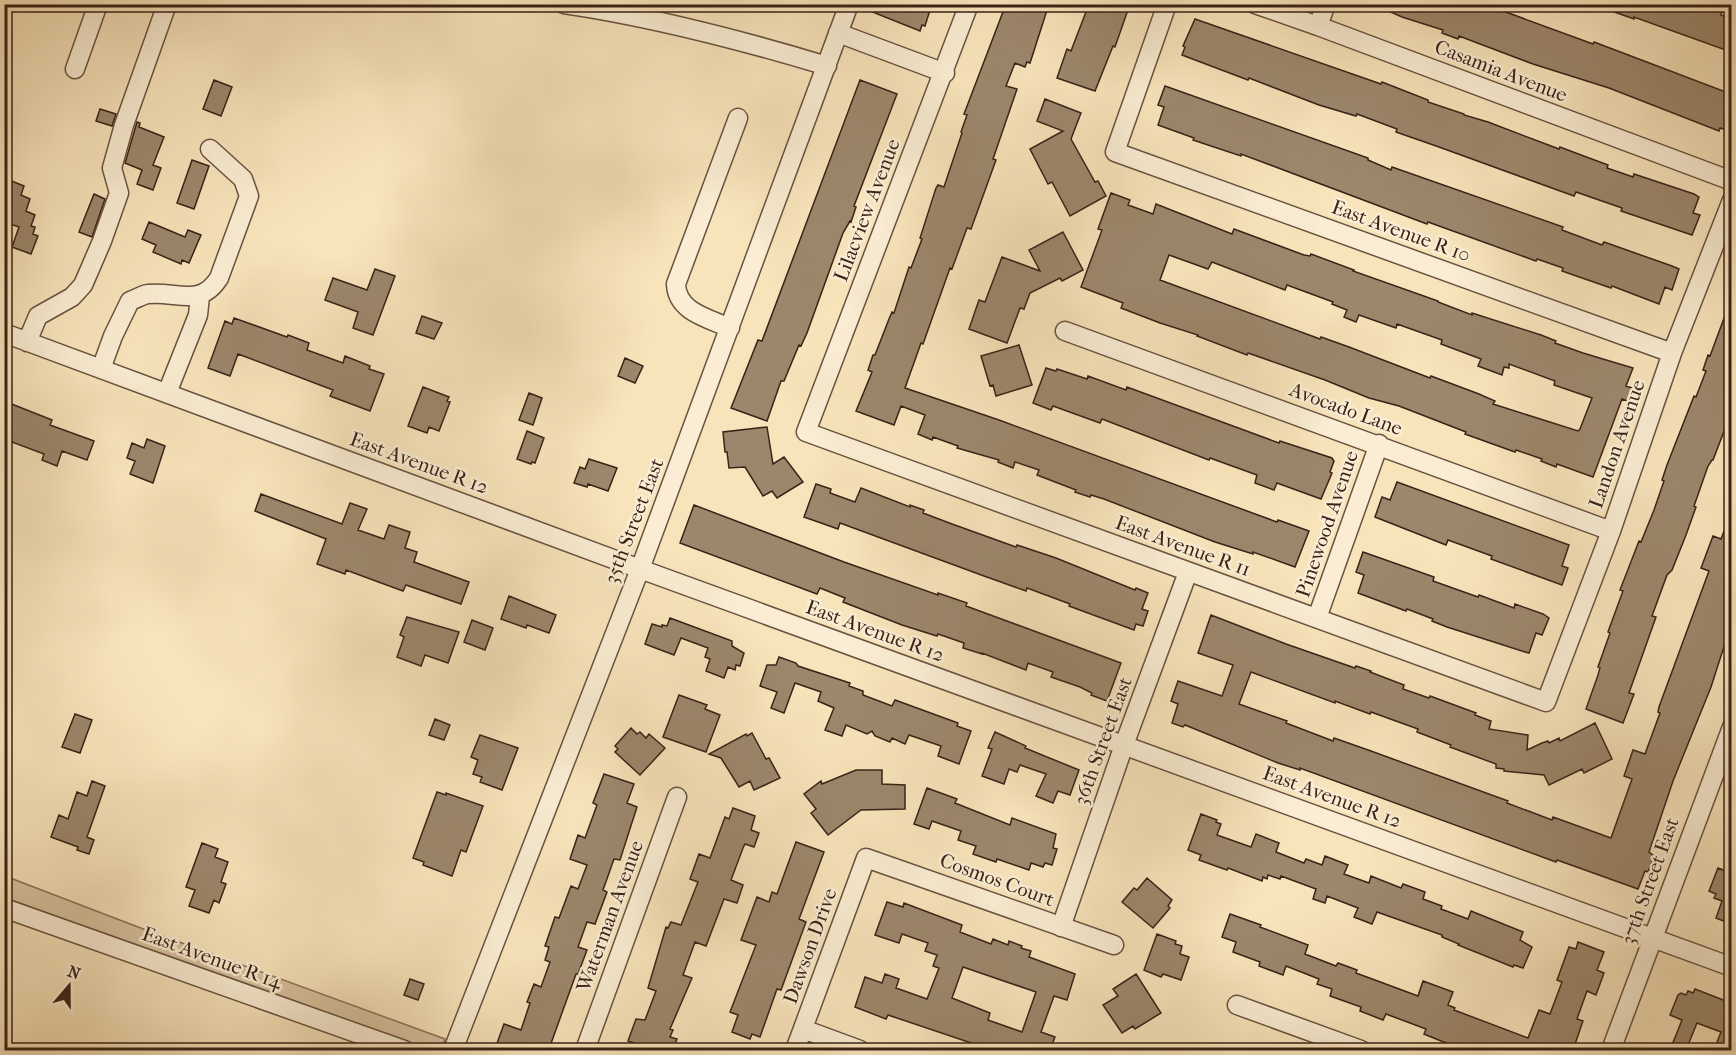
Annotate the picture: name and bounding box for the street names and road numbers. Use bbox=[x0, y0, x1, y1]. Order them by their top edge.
street label: Casamia Avenue bbox=[1432, 35, 1571, 107]
street label: Lilacview Avenue bbox=[829, 135, 905, 285]
street label: East Avenue R 10 bbox=[1328, 195, 1474, 267]
street label: Landon Avenue bbox=[1584, 377, 1650, 511]
street label: Avocado Lane bbox=[1285, 378, 1406, 440]
street label: East Avenue R 12 bbox=[347, 427, 491, 499]
street label: Pinewood Avenue bbox=[1291, 448, 1363, 600]
street label: 35th Street East bbox=[600, 455, 668, 587]
street label: East Avenue R 11 bbox=[1112, 511, 1254, 581]
street label: East Avenue R 12 bbox=[803, 595, 947, 667]
street label: 36th Street East bbox=[1069, 674, 1137, 808]
street label: East Avenue R 12 bbox=[1260, 761, 1404, 833]
street label: 37th Street East bbox=[1616, 814, 1684, 948]
street label: Waterman Avenue bbox=[572, 837, 648, 996]
street label: Cosmos Court bbox=[937, 849, 1057, 911]
street label: Dawson Drive bbox=[778, 885, 842, 1007]
street label: East Avenue R 14 bbox=[139, 922, 286, 994]

